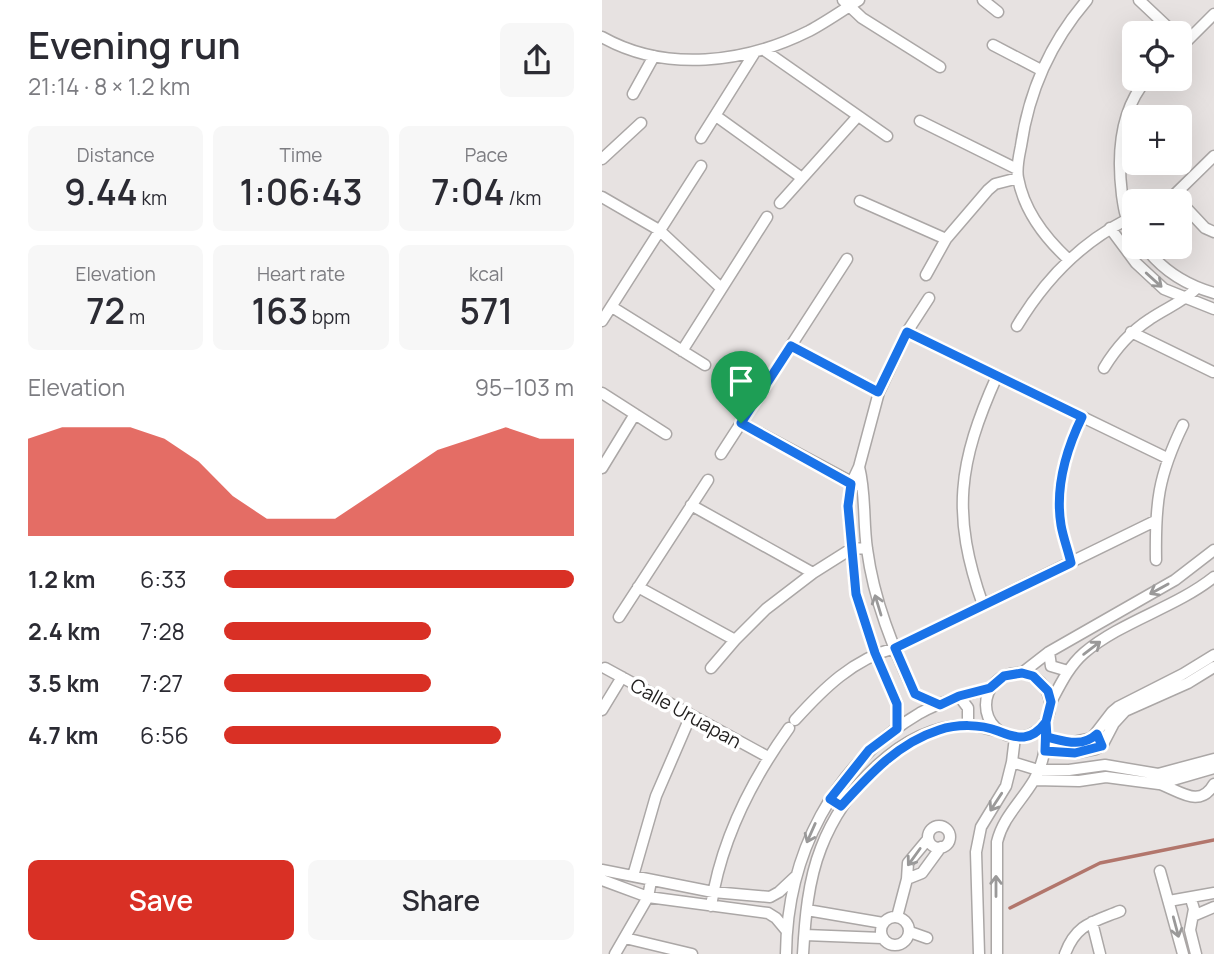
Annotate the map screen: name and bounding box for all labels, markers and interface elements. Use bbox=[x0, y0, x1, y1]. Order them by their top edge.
text: Evening run bbox=[28, 18, 241, 70]
map controls bbox=[1122, 21, 1192, 259]
button: locate bbox=[1122, 21, 1192, 91]
button: share bbox=[500, 23, 574, 97]
text: 21:14 · 8 × 1.2 km bbox=[28, 70, 190, 102]
button: + bbox=[1122, 105, 1192, 175]
text: Distance bbox=[77, 142, 155, 168]
text: Time bbox=[280, 142, 322, 168]
text: Pace bbox=[465, 142, 508, 168]
text: 9.44 bbox=[64, 168, 138, 216]
text: 1:06:43 bbox=[239, 168, 363, 216]
text: 7:04 bbox=[431, 168, 505, 216]
text: km bbox=[138, 185, 167, 211]
text: /km bbox=[505, 185, 541, 211]
button: − bbox=[1122, 189, 1192, 259]
text: Elevation bbox=[76, 261, 156, 287]
text: Heart rate bbox=[257, 261, 345, 287]
text: kcal bbox=[469, 261, 504, 287]
one-way arrow bbox=[1145, 272, 1163, 288]
text: 72 bbox=[86, 287, 125, 335]
text: 163 bbox=[252, 287, 308, 335]
text: 571 bbox=[460, 287, 513, 335]
text: m bbox=[125, 304, 145, 330]
text: bpm bbox=[308, 304, 350, 330]
pin bbox=[711, 351, 771, 423]
icon: arrive bbox=[722, 362, 760, 400]
text: Elevation bbox=[28, 371, 125, 403]
text: 95–103 m bbox=[475, 371, 574, 403]
text: 1.2 km bbox=[28, 563, 95, 595]
text: 6:33 bbox=[140, 563, 187, 595]
one-way arrow bbox=[1149, 582, 1169, 596]
one-way arrow bbox=[871, 594, 884, 616]
text: 2.4 km bbox=[28, 615, 100, 647]
text: 7:28 bbox=[140, 615, 185, 647]
one-way arrow bbox=[1082, 641, 1101, 656]
text: 3.5 km bbox=[28, 667, 99, 699]
text: 7:27 bbox=[140, 667, 183, 699]
street label: Calle Uruapan bbox=[626, 672, 746, 754]
text: 4.7 km bbox=[28, 719, 98, 751]
text: 6:56 bbox=[140, 719, 189, 751]
one-way arrow bbox=[988, 791, 1002, 811]
one-way arrow bbox=[804, 822, 817, 843]
one-way arrow bbox=[907, 848, 922, 867]
button: Save bbox=[28, 860, 294, 940]
button: Share bbox=[308, 860, 574, 940]
one-way arrow bbox=[989, 875, 1003, 898]
one-way arrow bbox=[1170, 915, 1183, 938]

